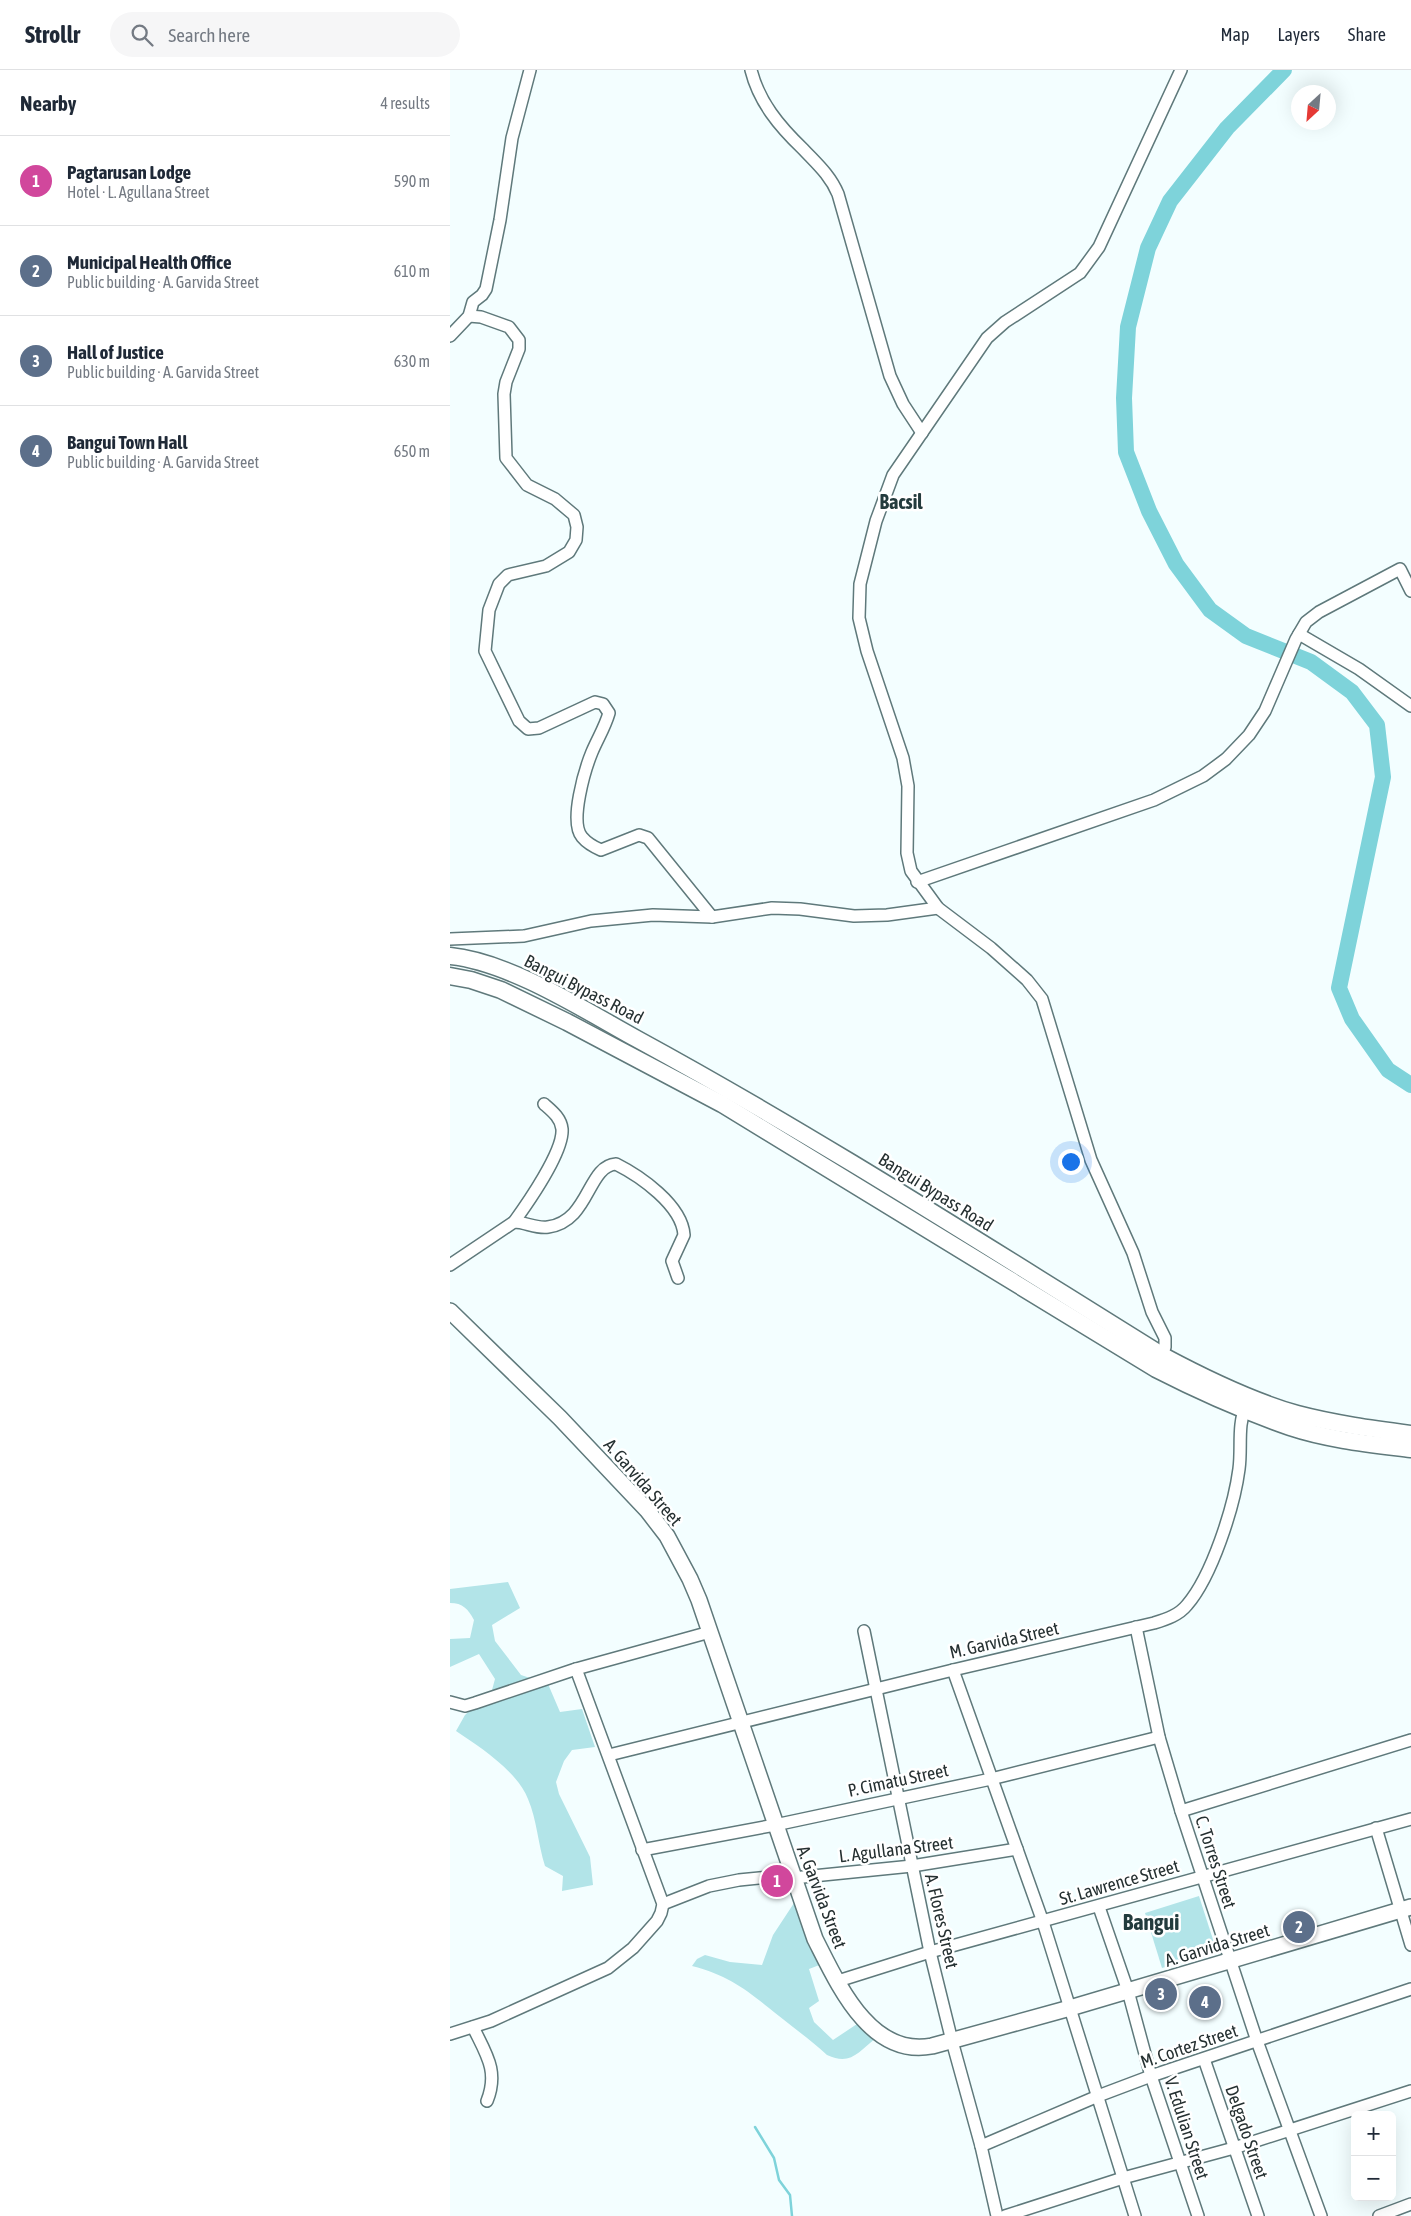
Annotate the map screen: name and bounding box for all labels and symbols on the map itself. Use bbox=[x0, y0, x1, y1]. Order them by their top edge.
north arrow bbox=[1291, 85, 1336, 130]
district label: Bacsil bbox=[879, 490, 923, 513]
street label: Bangui Bypass Road bbox=[521, 950, 647, 1028]
street label: Bangui Bypass Road bbox=[875, 1148, 997, 1236]
your location bbox=[1058, 1149, 1084, 1175]
street label: A. Garvida Street bbox=[600, 1434, 686, 1530]
street label: M. Garvida Street bbox=[947, 1617, 1061, 1663]
street label: P. Cimatu Street bbox=[846, 1759, 950, 1801]
street label: C. Torres Street bbox=[1191, 1813, 1241, 1911]
street label: L. Agullana Street bbox=[838, 1832, 954, 1866]
street label: A. Garvida Street bbox=[793, 1843, 851, 1951]
street label: St. Lawrence Street bbox=[1057, 1855, 1181, 1909]
pin: 1 bbox=[761, 1862, 793, 1900]
street label: A. Flores Street bbox=[921, 1872, 963, 1970]
pin: 2 bbox=[1283, 1908, 1315, 1946]
district label: Bangui bbox=[1123, 1909, 1179, 1935]
street label: A. Garvida Street bbox=[1162, 1919, 1272, 1971]
pin: 3 bbox=[1145, 1975, 1177, 2013]
pin: 4 bbox=[1189, 1983, 1221, 2021]
street label: M. Cortez Street bbox=[1138, 2020, 1240, 2072]
street label: V. Edulian Street bbox=[1161, 2074, 1213, 2182]
street label: Delgado Street bbox=[1221, 2083, 1273, 2181]

